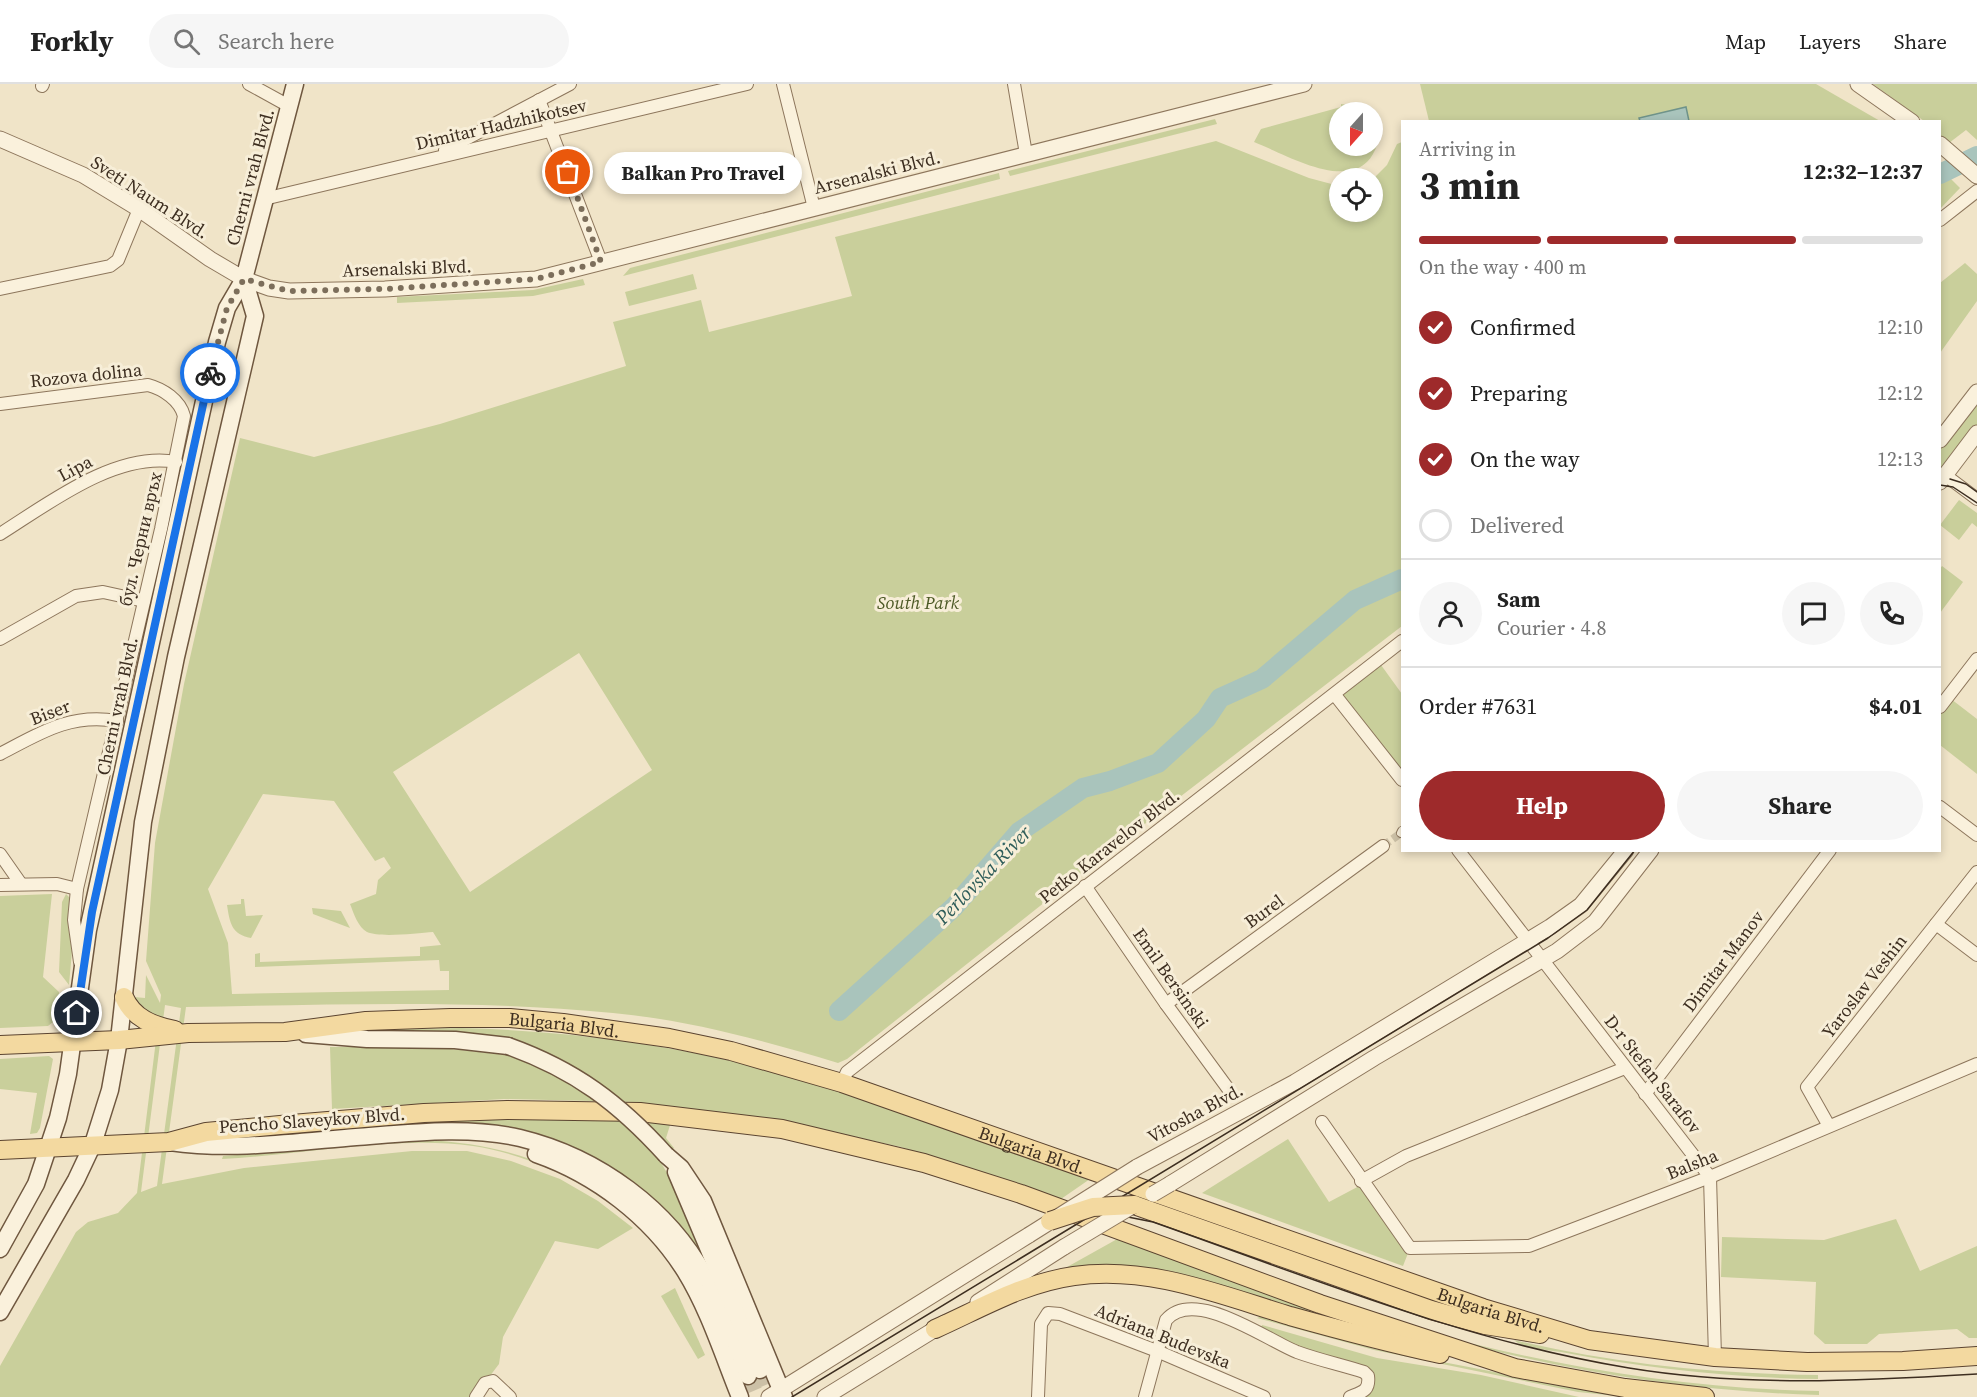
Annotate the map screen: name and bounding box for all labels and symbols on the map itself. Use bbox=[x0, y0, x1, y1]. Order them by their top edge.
street label: Dimitar Hadzhikotsev bbox=[413, 92, 589, 156]
north arrow bbox=[1329, 102, 1383, 156]
street label: Cherni vrah Blvd. bbox=[220, 106, 280, 248]
street label: Arsenalski Blvd. bbox=[811, 144, 943, 200]
pin bbox=[542, 146, 593, 197]
street label: Sveti Naum Blvd. bbox=[86, 150, 214, 244]
callout: Balkan Pro Travel bbox=[604, 151, 802, 193]
street label: Arsenalski Blvd. bbox=[342, 253, 472, 283]
courier bbox=[180, 343, 240, 403]
street label: Rozova dolina bbox=[29, 357, 144, 393]
street label: Lipa bbox=[53, 448, 97, 487]
street label: бул. Черни връх bbox=[112, 469, 168, 609]
park label: South Park bbox=[877, 590, 960, 615]
street label: Cherni vrah Blvd. bbox=[90, 635, 144, 777]
street label: Biser bbox=[26, 693, 74, 731]
street label: Petko Karavelov Blvd. bbox=[1033, 783, 1185, 909]
water label: Perlovska River bbox=[928, 819, 1038, 931]
street label: Burel bbox=[1239, 888, 1289, 934]
street label: Dimitar Manov bbox=[1677, 905, 1769, 1017]
street label: Emil Bersinski bbox=[1127, 923, 1215, 1033]
street label: Yaroslav Veshin bbox=[1816, 929, 1913, 1043]
pin bbox=[51, 987, 102, 1038]
street label: Bulgaria Blvd. bbox=[508, 1005, 622, 1043]
street label: D-r Stefan Sarafov bbox=[1599, 1009, 1707, 1139]
street label: Vitosha Blvd. bbox=[1143, 1077, 1247, 1149]
street label: Pencho Slaveykov Blvd. bbox=[218, 1101, 406, 1139]
street label: Bulgaria Blvd. bbox=[975, 1119, 1089, 1180]
street label: Balsha bbox=[1663, 1142, 1722, 1186]
street label: Bulgaria Blvd. bbox=[1434, 1280, 1548, 1338]
street label: Adriana Budevska bbox=[1091, 1297, 1235, 1375]

